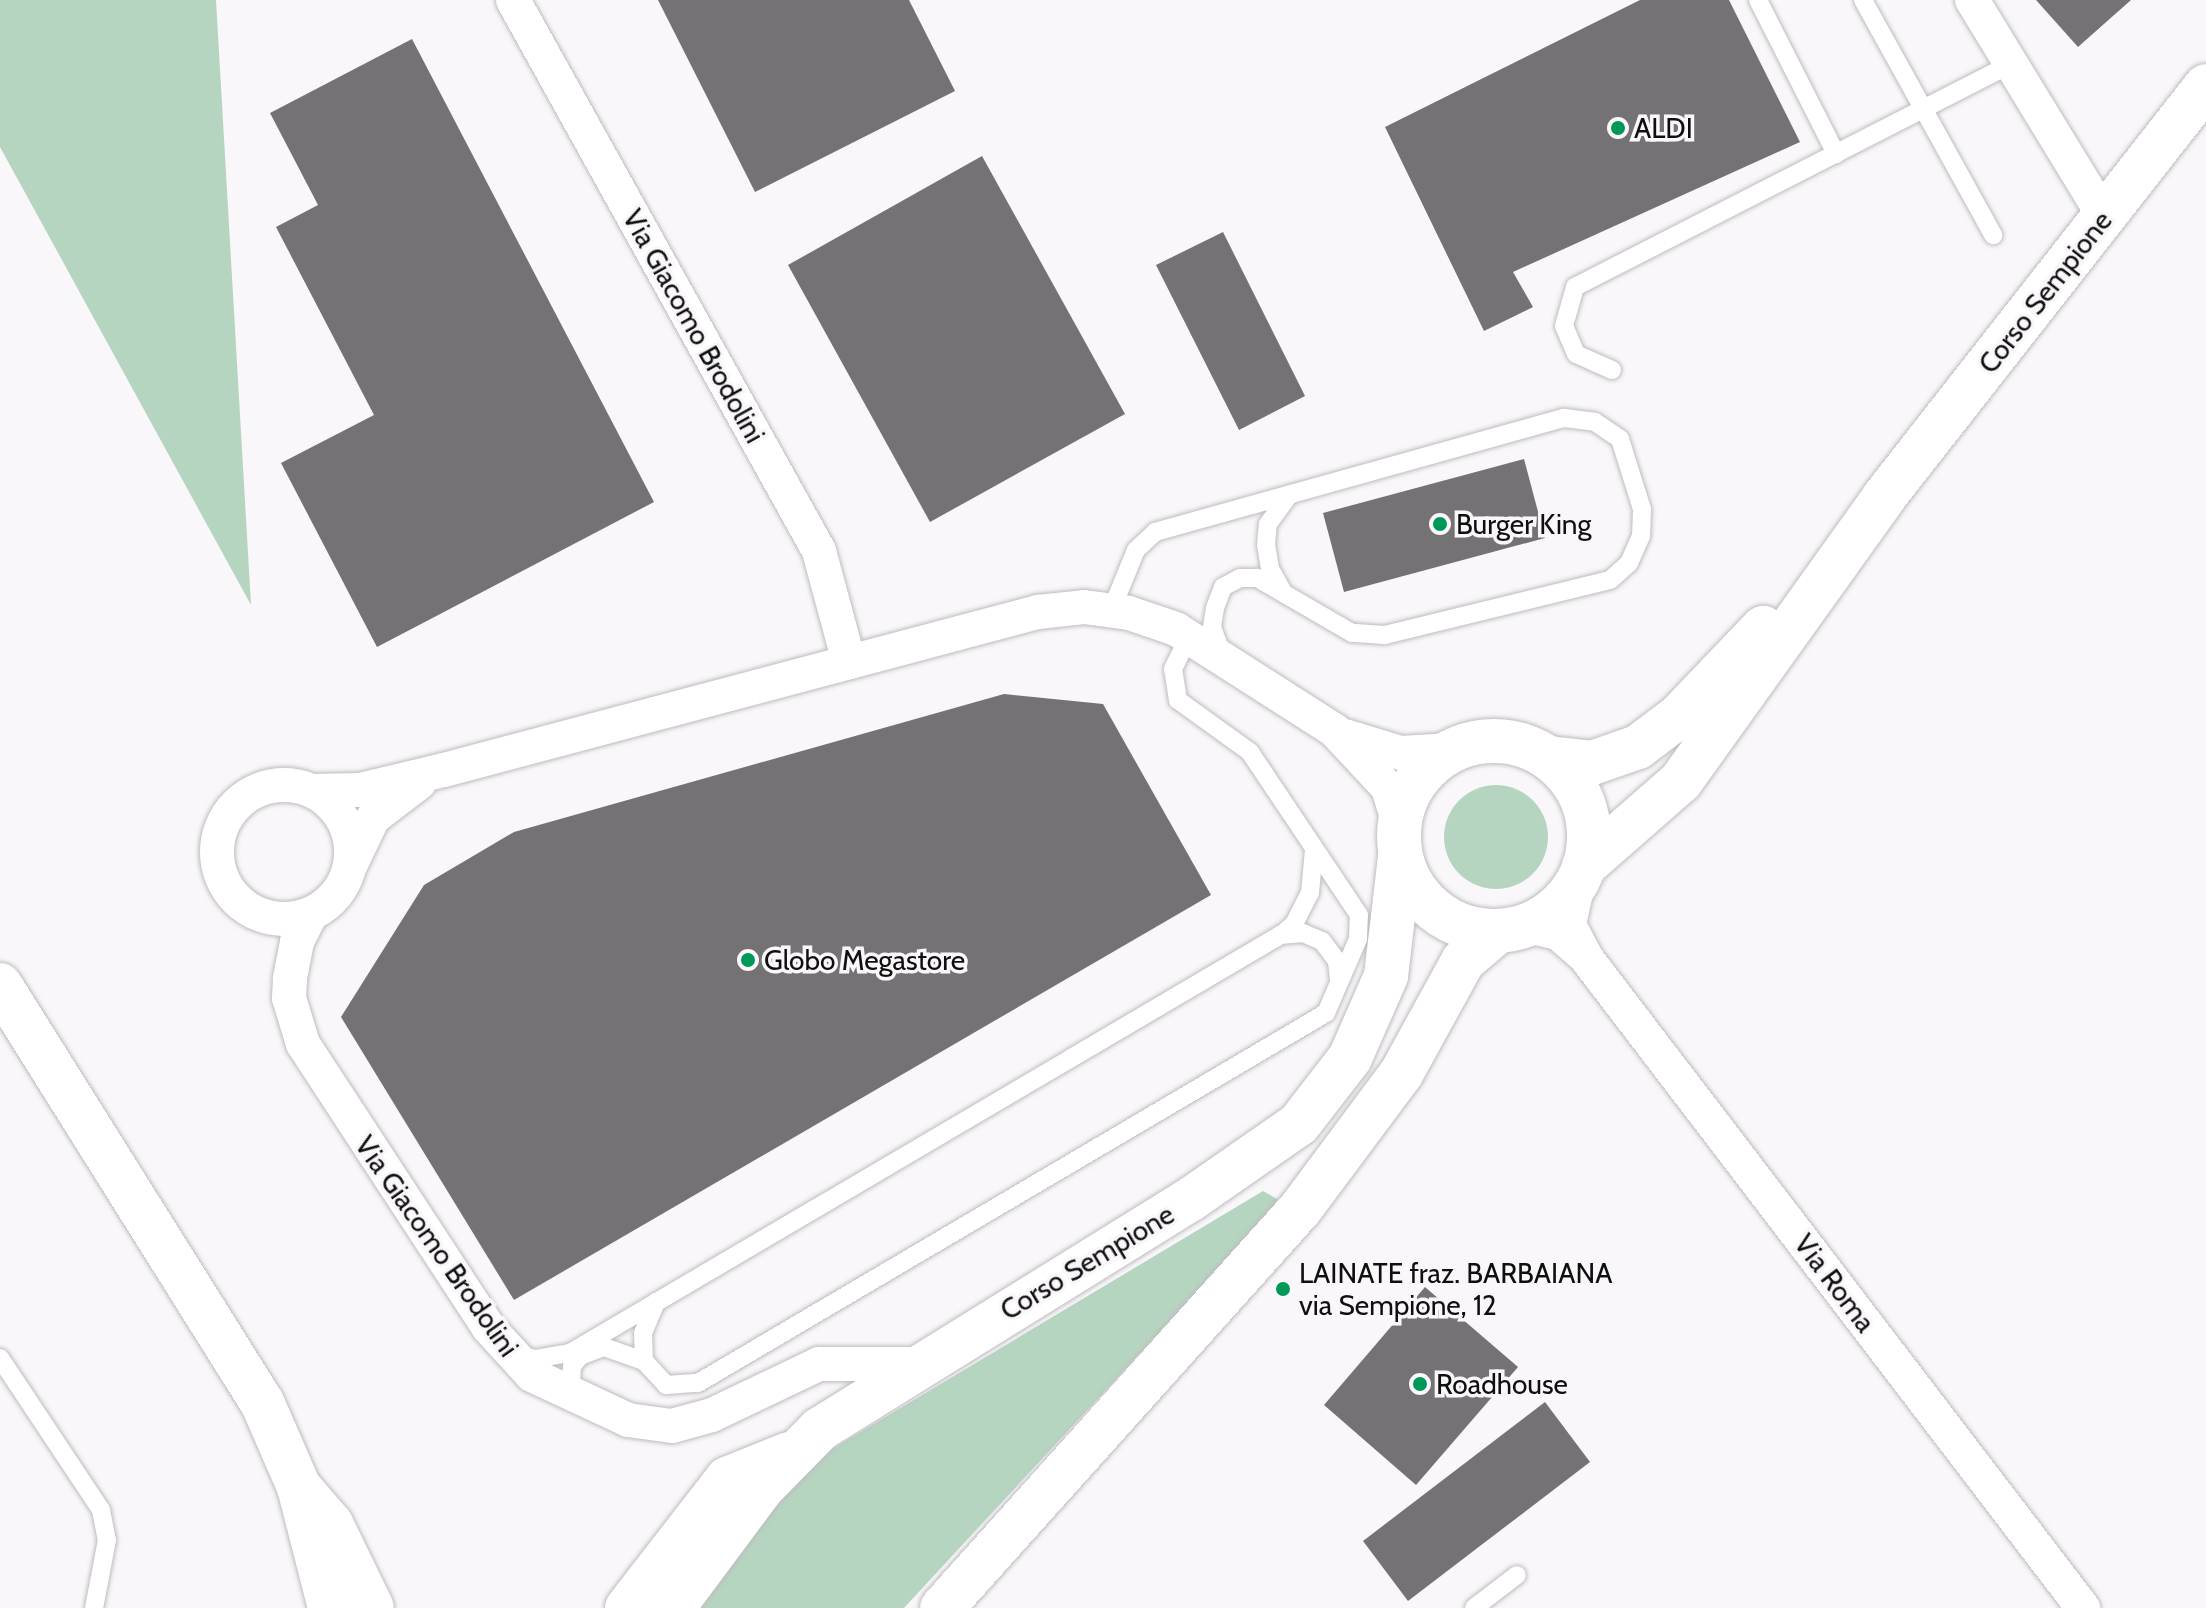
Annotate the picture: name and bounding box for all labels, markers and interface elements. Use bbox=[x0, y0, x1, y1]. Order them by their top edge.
place label: ALDI bbox=[1634, 111, 1693, 145]
marker: ALDI bbox=[1609, 119, 1627, 137]
street label: Via Giacomo Brodolini bbox=[616, 203, 772, 449]
street label: Corso Sempione bbox=[1971, 204, 2119, 380]
place label: Burger King bbox=[1456, 507, 1591, 541]
marker: Burger King bbox=[1431, 515, 1449, 533]
place label: Globo Megastore bbox=[764, 943, 965, 977]
marker: Globo Megastore bbox=[739, 951, 757, 969]
street label: Via Giacomo Brodolini bbox=[348, 1129, 526, 1363]
street label: Corso Sempione bbox=[994, 1197, 1180, 1327]
street label: Via Roma bbox=[1787, 1227, 1883, 1339]
place label: LAINATE fraz. BARBAIANA via Sempione, 12 bbox=[1299, 1256, 1612, 1322]
marker: LAINATE fraz. BARBAIANA via Sempione, 12 bbox=[1274, 1280, 1292, 1298]
place label: Roadhouse bbox=[1436, 1367, 1568, 1401]
marker: Roadhouse bbox=[1411, 1375, 1429, 1393]

